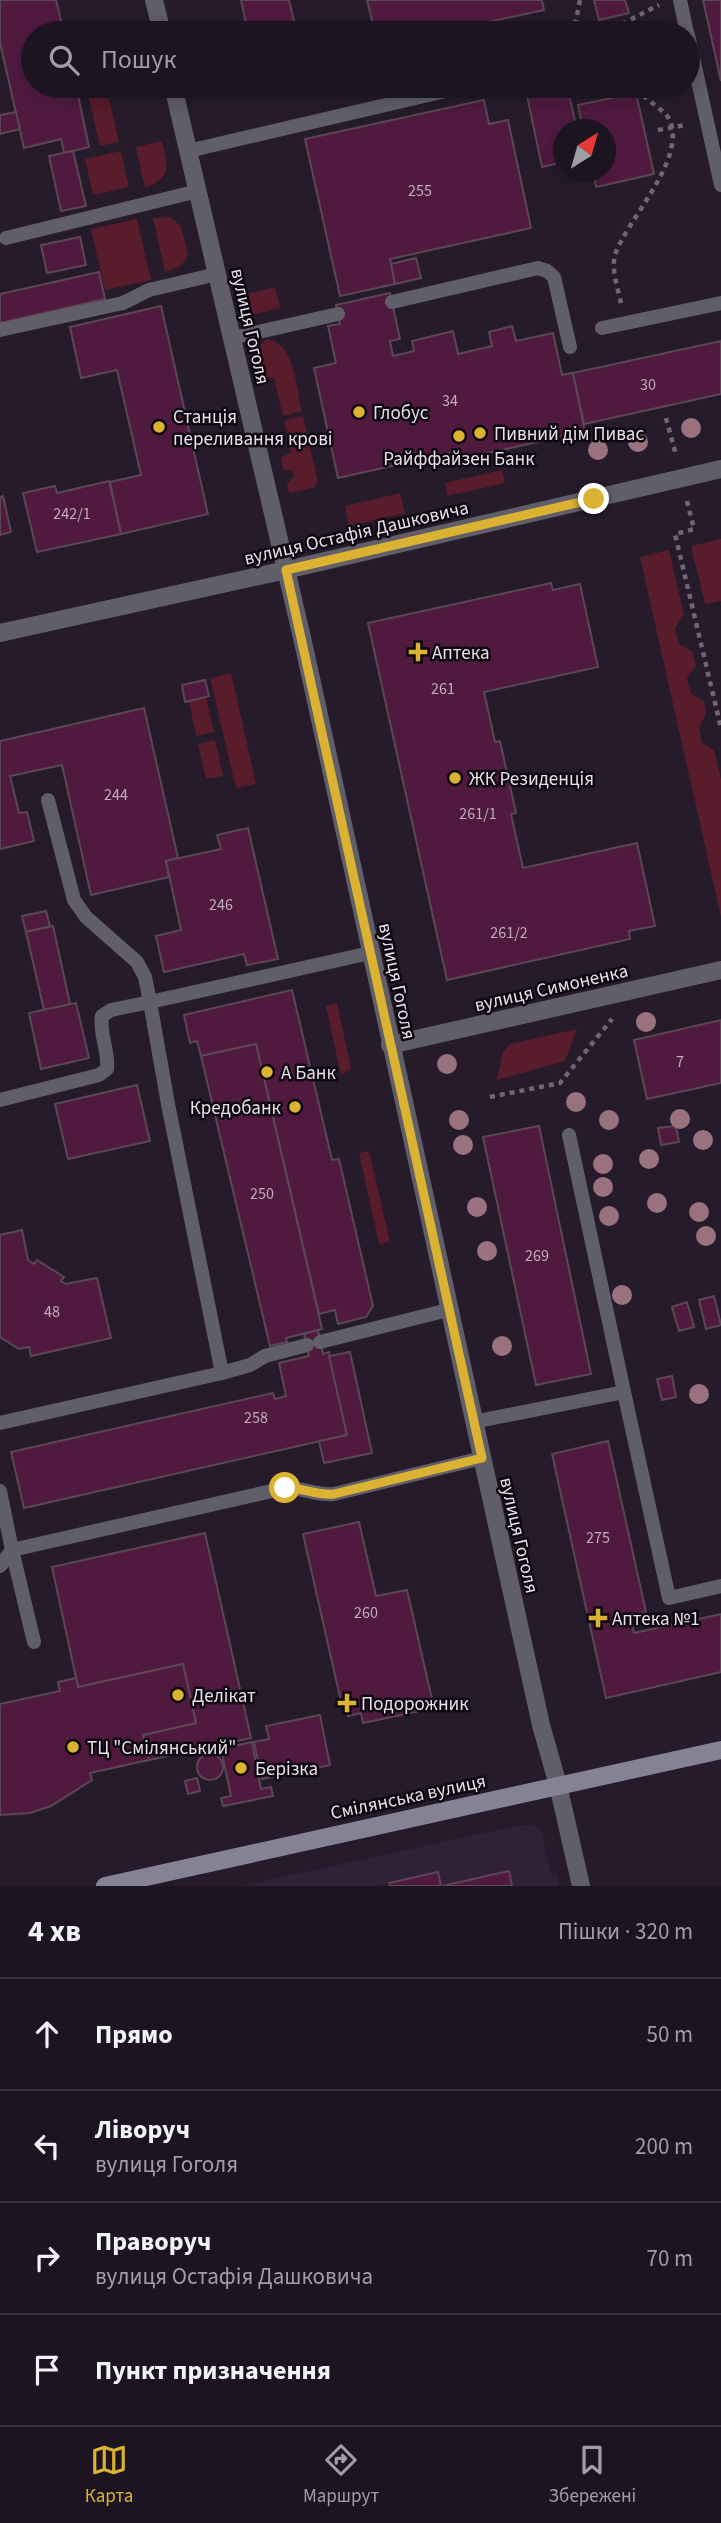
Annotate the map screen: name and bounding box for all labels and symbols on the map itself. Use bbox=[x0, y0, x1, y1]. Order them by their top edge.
north arrow bbox=[553, 119, 616, 182]
house number: 255 bbox=[408, 180, 432, 202]
street label: вулиця Гоголя bbox=[223, 266, 276, 387]
house number: 30 bbox=[640, 374, 656, 396]
house number: 34 bbox=[442, 390, 458, 412]
place label: Глобус bbox=[373, 400, 429, 427]
place label: Станція переливання крові bbox=[173, 404, 332, 453]
marker: Глобус bbox=[351, 404, 367, 420]
marker: Станція переливання крові bbox=[151, 419, 167, 435]
place label: Пивний дім Пивас bbox=[494, 421, 644, 448]
marker: Пивний дім Пивас bbox=[472, 425, 488, 441]
marker: Райффайзен Банк bbox=[451, 428, 467, 444]
place label: Райффайзен Банк bbox=[383, 446, 535, 473]
route end bbox=[578, 483, 609, 514]
street label: вулиця Остафія Дашковича bbox=[241, 494, 471, 572]
house number: 242/1 bbox=[53, 503, 91, 525]
place label: Аптека bbox=[432, 640, 490, 667]
marker: Аптека bbox=[410, 644, 426, 660]
house number: 261 bbox=[431, 678, 455, 700]
place label: ЖК Резиденція bbox=[469, 766, 594, 793]
marker: ЖК Резиденція bbox=[447, 770, 463, 786]
house number: 244 bbox=[104, 784, 128, 806]
house number: 261/1 bbox=[459, 803, 497, 825]
house number: 246 bbox=[209, 894, 233, 916]
street label: вулиця Гоголя bbox=[371, 921, 422, 1042]
house number: 261/2 bbox=[490, 922, 528, 944]
street label: вулиця Симоненка bbox=[472, 958, 631, 1019]
house number: 7 bbox=[676, 1051, 684, 1073]
place label: А Банк bbox=[281, 1060, 336, 1087]
marker: А Банк bbox=[259, 1064, 275, 1080]
place label: Кредобанк bbox=[190, 1095, 282, 1122]
marker: Кредобанк bbox=[287, 1099, 303, 1115]
house number: 250 bbox=[250, 1183, 274, 1205]
house number: 269 bbox=[525, 1245, 549, 1267]
house number: 48 bbox=[44, 1301, 60, 1323]
house number: 258 bbox=[244, 1407, 268, 1429]
route start bbox=[269, 1472, 300, 1503]
street label: вулиця Гоголя bbox=[492, 1475, 545, 1596]
house number: 275 bbox=[586, 1527, 610, 1549]
house number: 260 bbox=[354, 1602, 378, 1624]
place label: Аптека №1 bbox=[612, 1606, 700, 1633]
marker: Аптека №1 bbox=[590, 1610, 606, 1626]
place label: Делікат bbox=[192, 1683, 256, 1710]
marker: Делікат bbox=[170, 1687, 186, 1703]
place label: Подорожник bbox=[361, 1691, 469, 1718]
marker: Подорожник bbox=[339, 1695, 355, 1711]
place label: ТЦ "Смілянський" bbox=[87, 1735, 236, 1762]
marker: ТЦ "Смілянський" bbox=[65, 1739, 81, 1755]
place label: Берізка bbox=[255, 1756, 318, 1783]
marker: Берізка bbox=[233, 1760, 249, 1776]
street label: Смілянська вулиця bbox=[328, 1768, 488, 1827]

